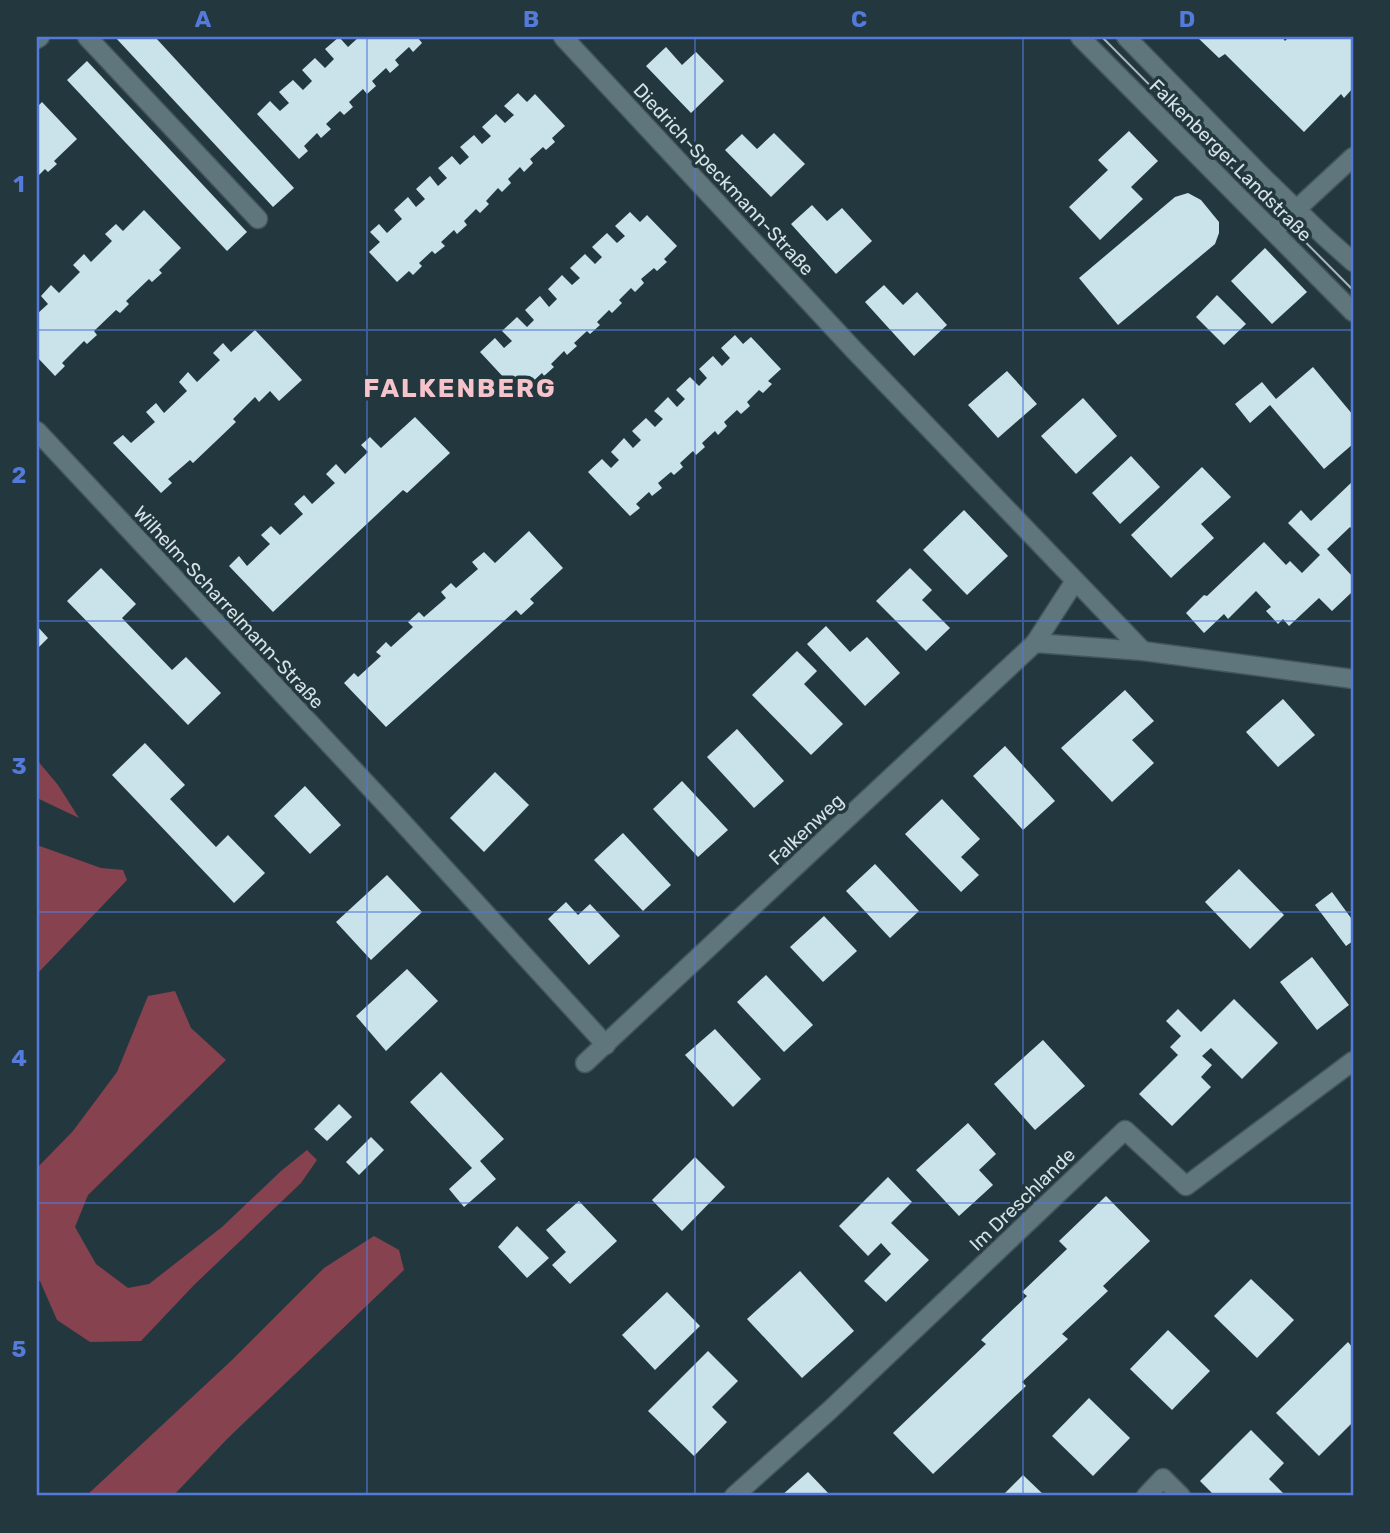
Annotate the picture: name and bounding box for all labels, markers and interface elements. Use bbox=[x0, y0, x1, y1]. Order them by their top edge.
text: A bbox=[195, 5, 212, 33]
text: B bbox=[523, 5, 539, 33]
text: C bbox=[851, 5, 867, 33]
text: D bbox=[1179, 5, 1195, 33]
street label: Falkenberger Landstraße bbox=[1145, 74, 1317, 246]
street label: Diedrich-Speckmann-Straße bbox=[628, 78, 819, 280]
text: 1 bbox=[13, 170, 25, 198]
district label: FALKENBERG bbox=[363, 373, 557, 404]
text: 2 bbox=[12, 461, 26, 489]
street label: Wilhelm-Scharrelmann-Straße bbox=[129, 501, 329, 713]
text: 3 bbox=[11, 752, 27, 780]
street label: Falkenweg bbox=[764, 789, 849, 870]
text: 4 bbox=[11, 1044, 27, 1072]
street label: Im Dreschlande bbox=[965, 1143, 1080, 1255]
text: 5 bbox=[12, 1335, 27, 1363]

